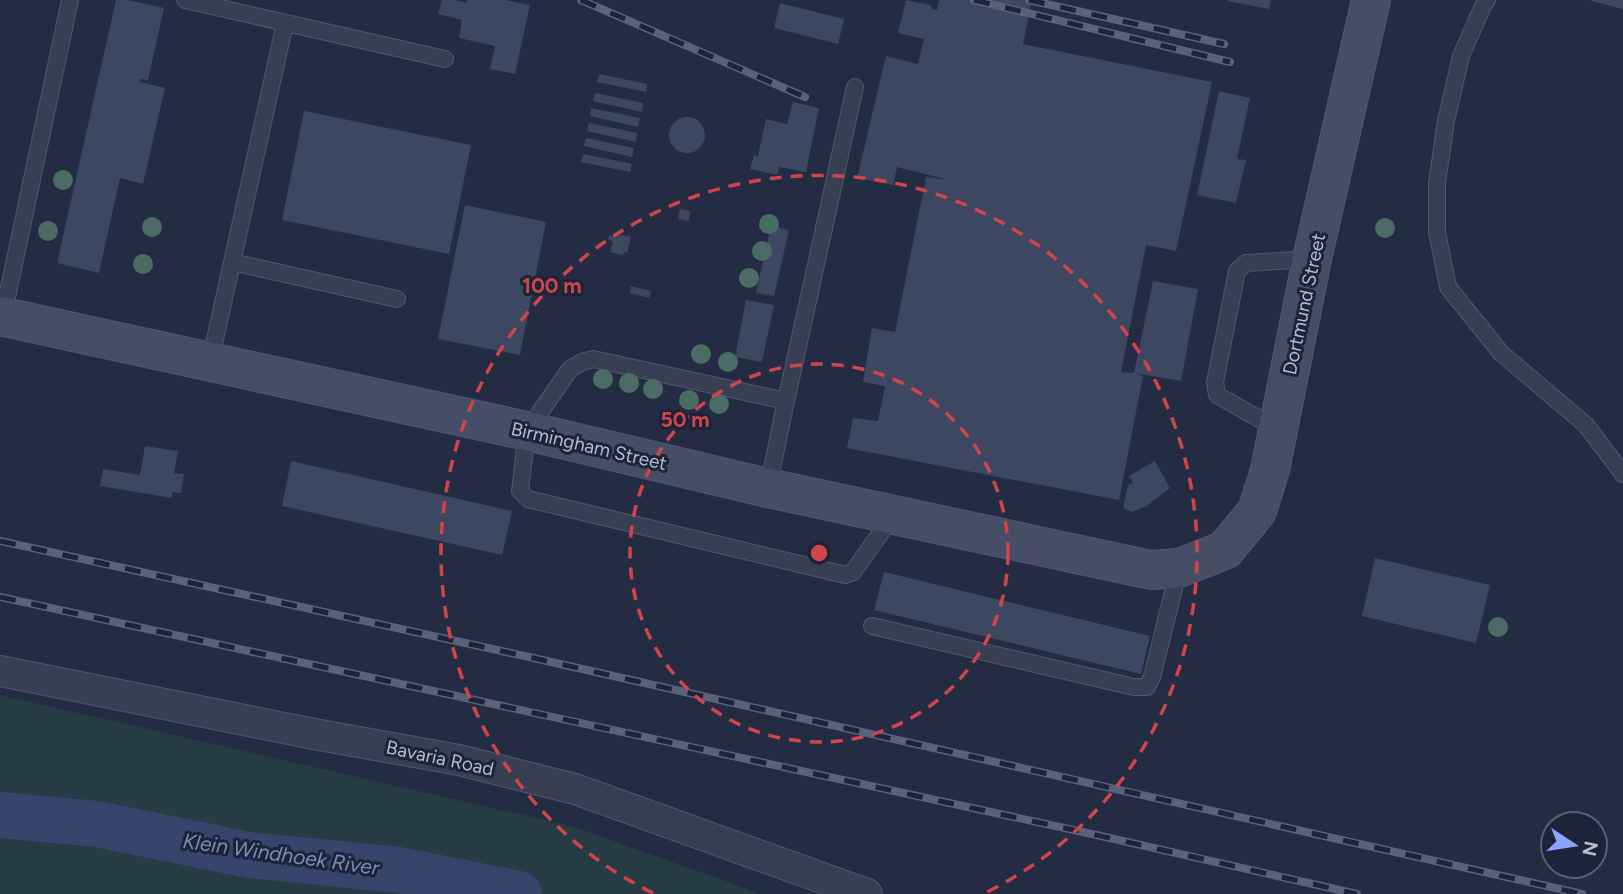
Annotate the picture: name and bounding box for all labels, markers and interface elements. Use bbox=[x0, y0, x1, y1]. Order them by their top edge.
street label: Dortmund Street bbox=[1278, 231, 1330, 377]
text: 100 m bbox=[522, 273, 582, 298]
text: 50 m bbox=[660, 407, 710, 432]
street label: Birmingham Street bbox=[509, 417, 669, 475]
centre of rings bbox=[807, 541, 831, 565]
street label: Bavaria Road bbox=[384, 735, 496, 781]
north arrow bbox=[1539, 810, 1609, 880]
water label: Klein Windhoek River bbox=[181, 828, 382, 880]
text: N bbox=[1577, 839, 1603, 858]

